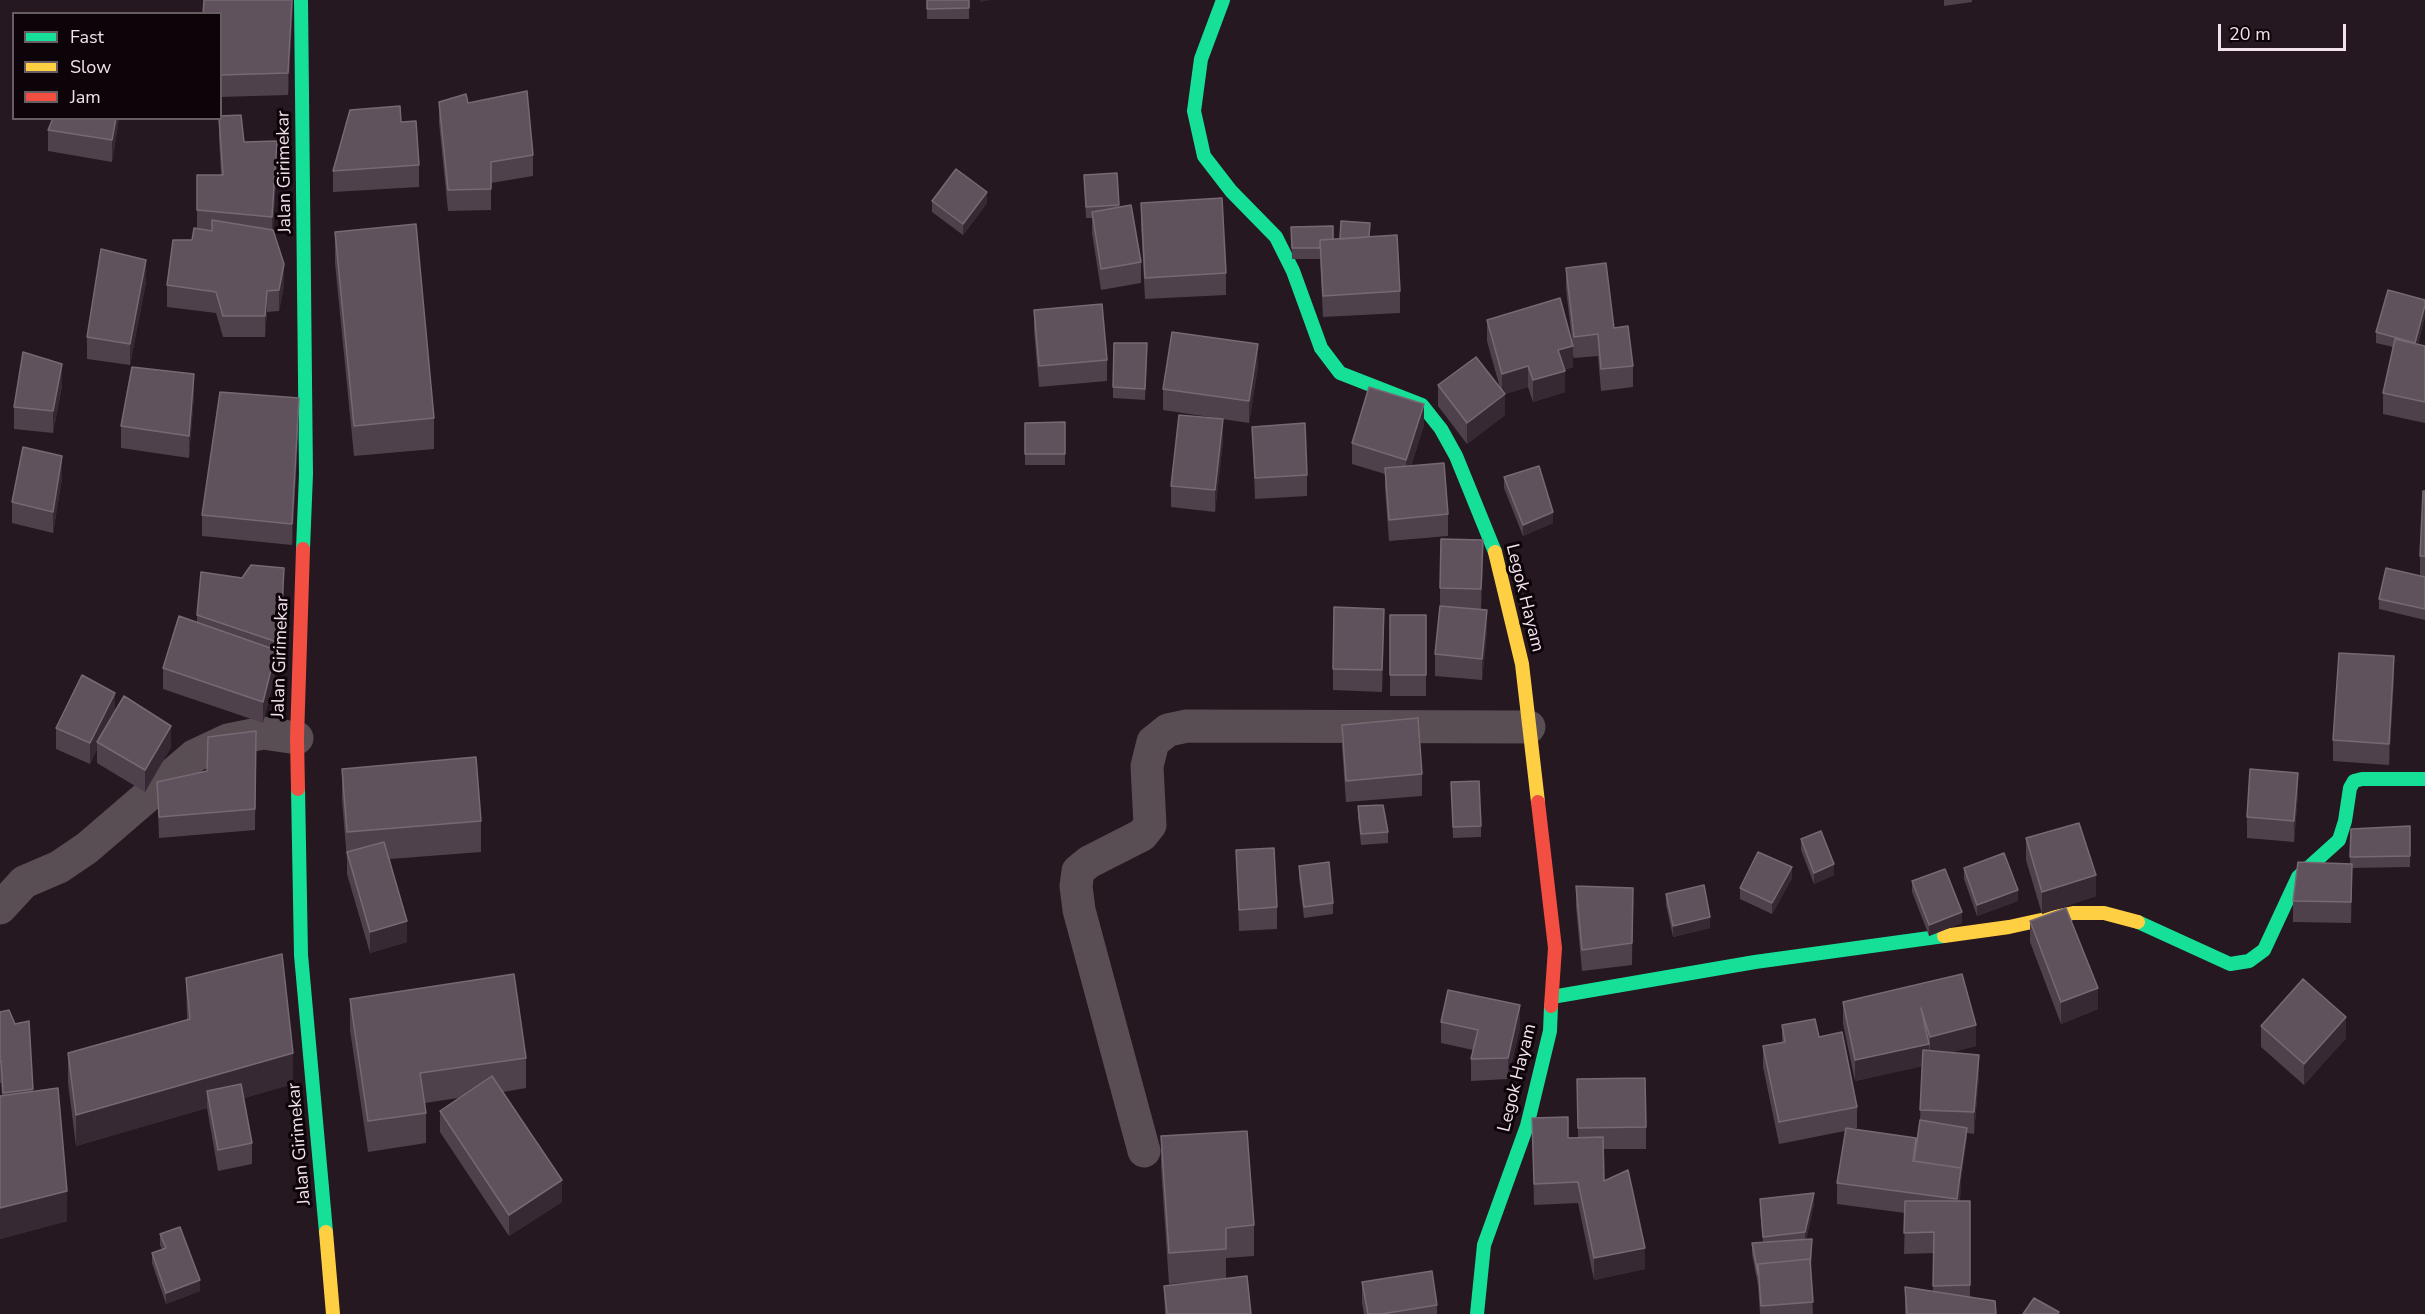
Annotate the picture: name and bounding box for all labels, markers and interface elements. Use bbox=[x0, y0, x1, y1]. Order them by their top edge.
legend bbox=[12, 12, 222, 120]
scale bar bbox=[2221, 12, 2348, 50]
text: 20 m bbox=[2229, 22, 2271, 46]
text: Fast bbox=[70, 25, 104, 49]
text: Slow bbox=[70, 55, 111, 79]
text: Jam bbox=[70, 85, 101, 109]
street label: Jalan Girimekar bbox=[273, 110, 297, 234]
street label: Legok Hayam bbox=[1500, 542, 1548, 654]
street label: Jalan Girimekar bbox=[268, 595, 294, 719]
street label: Legok Hayam bbox=[1494, 1022, 1542, 1134]
street label: Jalan Girimekar bbox=[284, 1082, 316, 1206]

